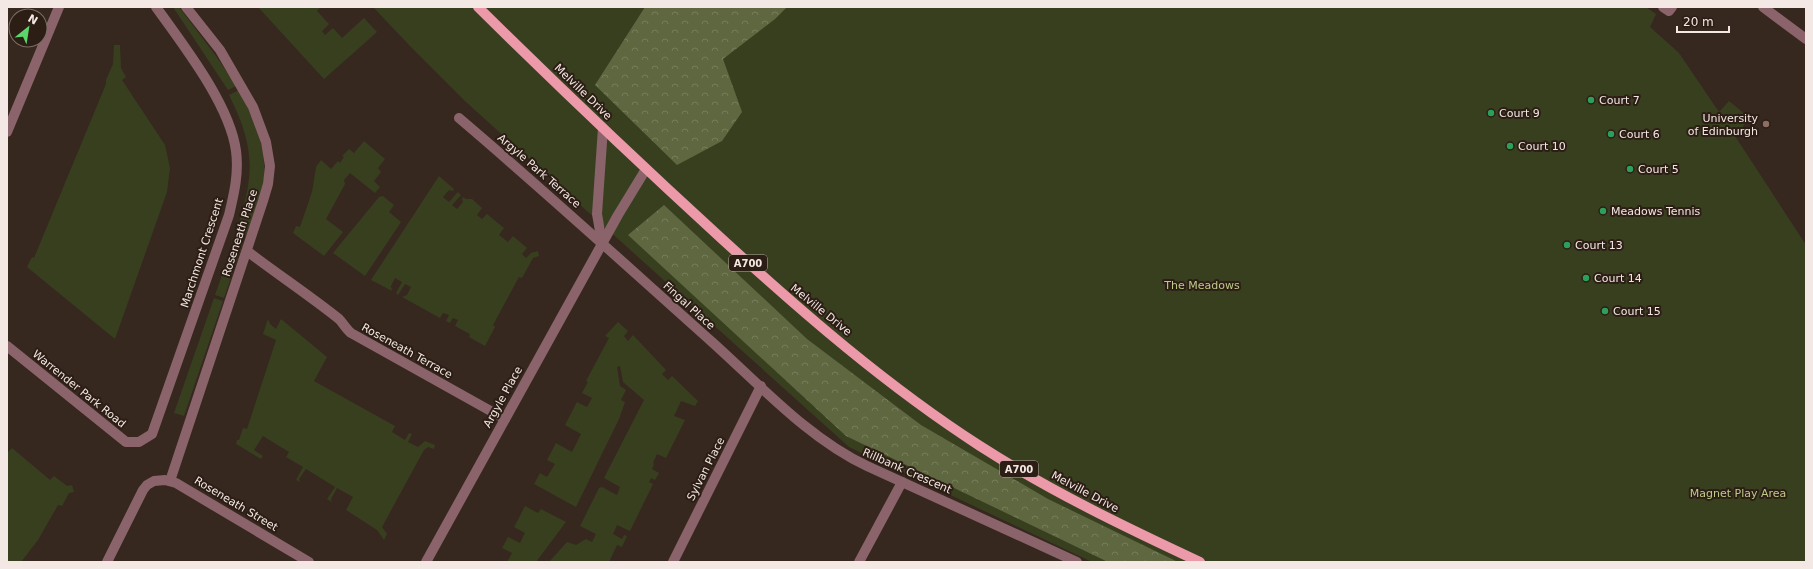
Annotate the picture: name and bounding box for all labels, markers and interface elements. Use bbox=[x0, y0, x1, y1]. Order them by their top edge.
north arrow bbox=[8, 8, 48, 48]
scale bar bbox=[1677, 8, 1729, 34]
text: N bbox=[26, 12, 40, 28]
text: 20 m bbox=[1683, 15, 1714, 29]
street label: Melville Drive bbox=[552, 61, 615, 123]
place label: Court 7 bbox=[1599, 94, 1640, 107]
marker: Court 7 bbox=[1586, 95, 1596, 105]
place label: Court 9 bbox=[1499, 107, 1540, 120]
marker: Court 9 bbox=[1486, 108, 1496, 118]
place label: University of Edinburgh bbox=[1688, 112, 1758, 138]
marker: University of Edinburgh bbox=[1761, 119, 1771, 129]
place label: Court 6 bbox=[1619, 128, 1660, 141]
marker: Court 6 bbox=[1606, 129, 1616, 139]
street label: Argyle Park Terrace bbox=[495, 131, 583, 211]
place label: Court 10 bbox=[1518, 140, 1566, 153]
marker: Court 10 bbox=[1505, 141, 1515, 151]
place label: Court 5 bbox=[1638, 163, 1679, 176]
marker: Court 5 bbox=[1625, 164, 1635, 174]
street label: Roseneath Place bbox=[220, 188, 260, 278]
street label: Marchmont Crescent bbox=[178, 196, 226, 309]
place label: Meadows Tennis bbox=[1611, 205, 1701, 218]
marker: Meadows Tennis bbox=[1598, 206, 1608, 216]
place label: Court 13 bbox=[1575, 239, 1623, 252]
marker: Court 13 bbox=[1562, 240, 1572, 250]
road number: A700 bbox=[729, 255, 767, 271]
place label: Court 14 bbox=[1594, 272, 1642, 285]
marker: Court 14 bbox=[1581, 273, 1591, 283]
street label: Fingal Place bbox=[660, 279, 718, 333]
park label: The Meadows bbox=[1163, 279, 1240, 292]
street label: Melville Drive bbox=[788, 281, 854, 339]
place label: Court 15 bbox=[1613, 305, 1661, 318]
marker: Court 15 bbox=[1600, 306, 1610, 316]
street label: Roseneath Terrace bbox=[359, 321, 455, 381]
street label: Warrender Park Road bbox=[30, 347, 128, 431]
street label: Argyle Place bbox=[481, 364, 525, 430]
street label: Sylvan Place bbox=[684, 435, 728, 503]
street label: Rillbank Crescent bbox=[861, 446, 954, 497]
road number: A700 bbox=[1000, 461, 1038, 477]
street label: Melville Drive bbox=[1049, 469, 1121, 515]
street label: Roseneath Street bbox=[192, 474, 281, 534]
park label: Magnet Play Area bbox=[1690, 487, 1786, 500]

